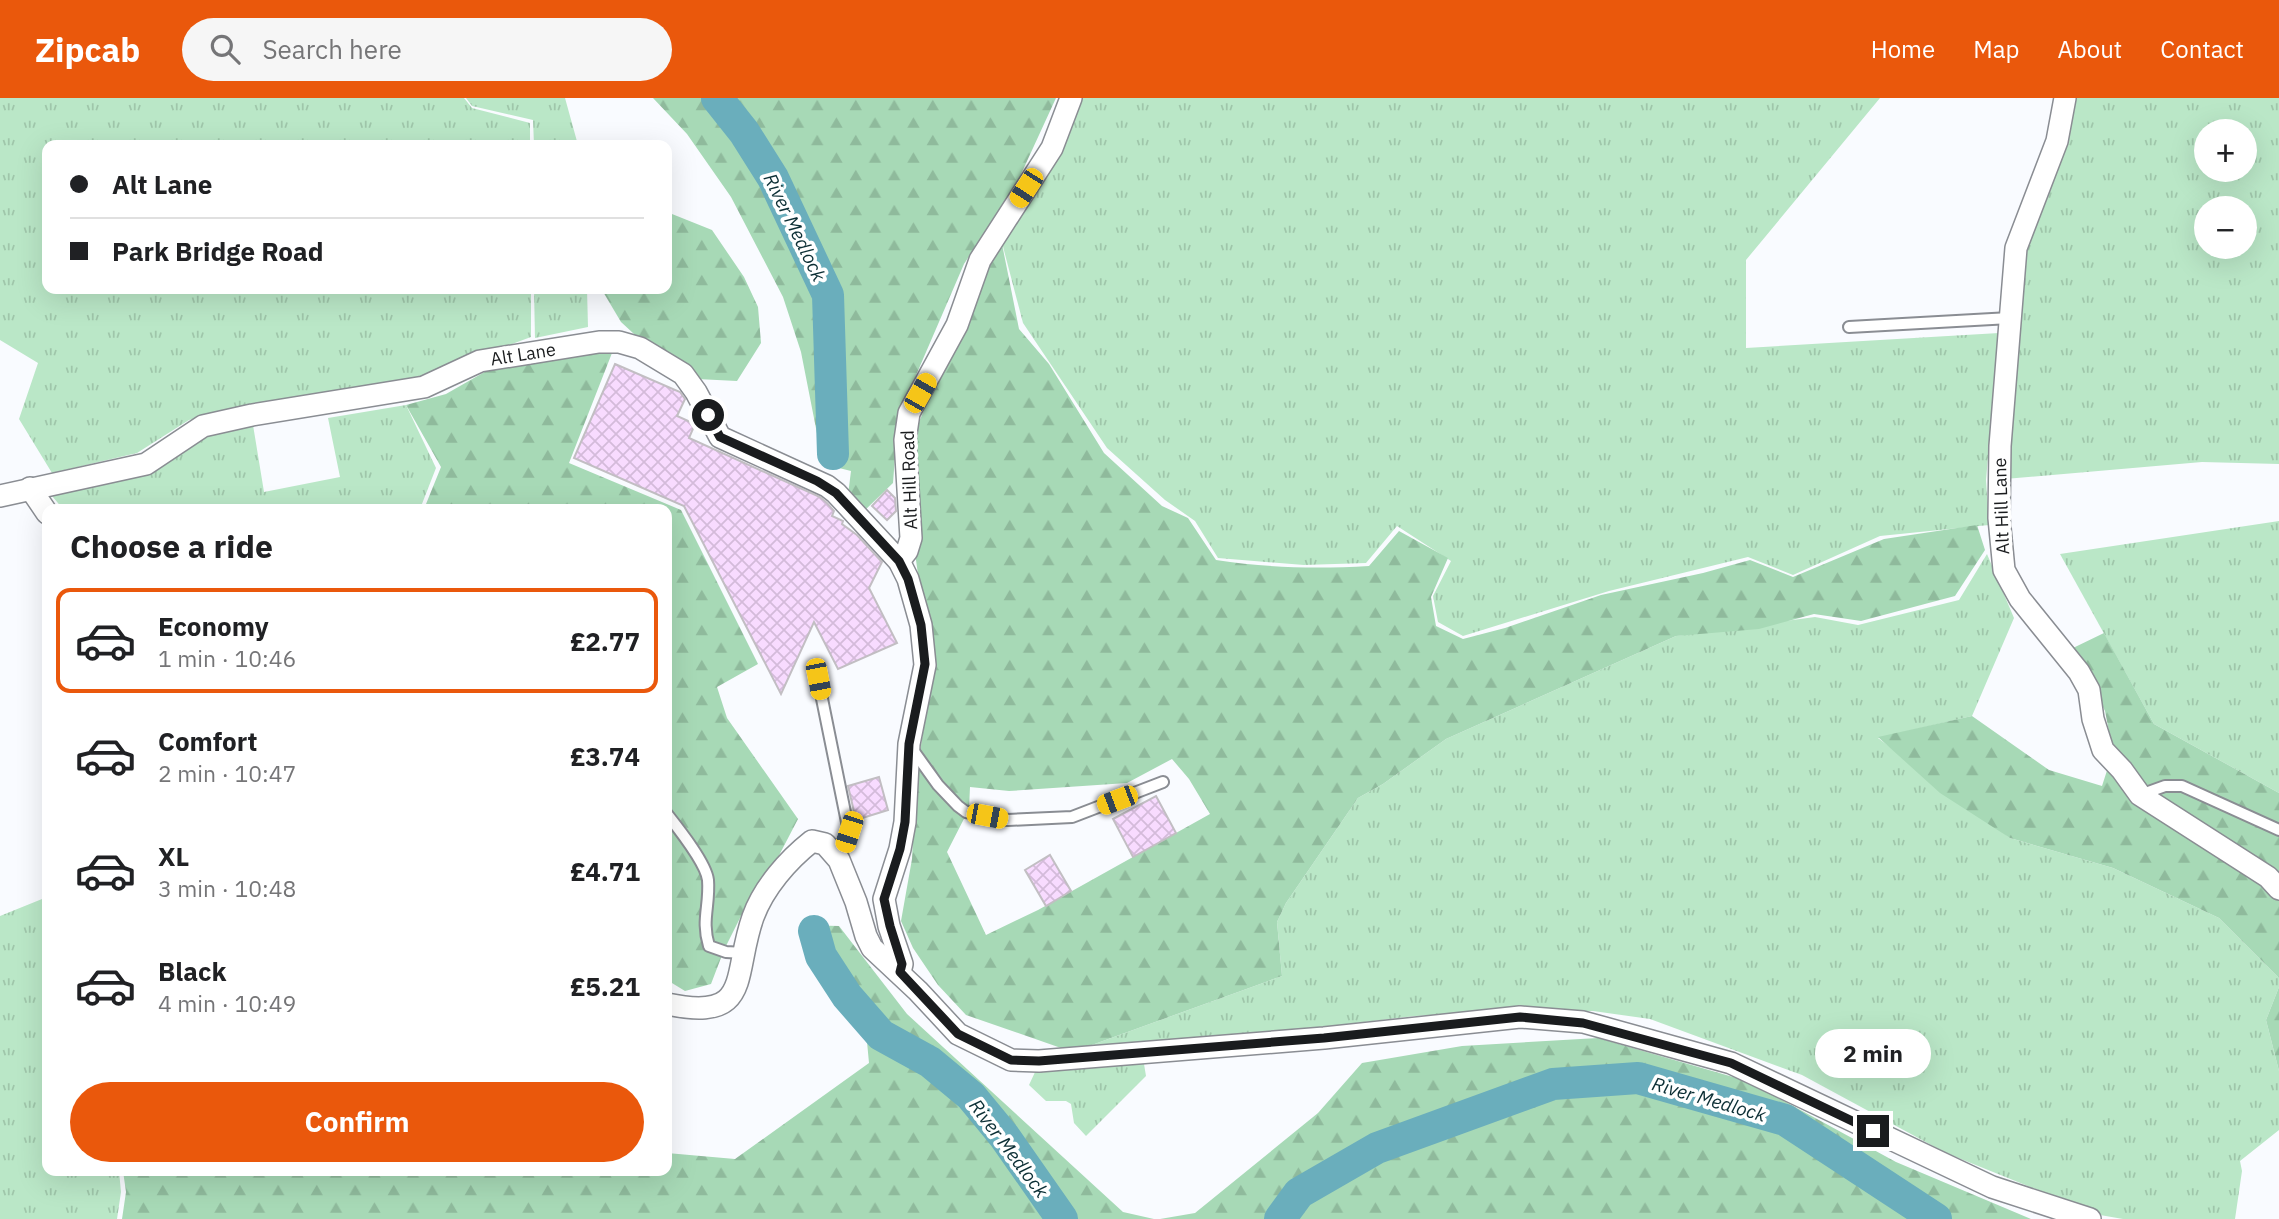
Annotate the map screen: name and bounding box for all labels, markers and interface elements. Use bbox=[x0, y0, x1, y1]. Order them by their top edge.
search box bbox=[182, 18, 672, 81]
text: Zipcab bbox=[35, 28, 140, 71]
icon: search bbox=[206, 30, 244, 68]
text: Search here bbox=[262, 32, 402, 66]
text: Home bbox=[1871, 33, 1935, 65]
text: Map bbox=[1973, 33, 2019, 65]
text: About bbox=[2057, 33, 2122, 65]
text: Contact bbox=[2160, 33, 2244, 65]
map controls bbox=[2194, 119, 2257, 259]
button: + bbox=[2194, 119, 2257, 182]
car bbox=[1006, 165, 1047, 211]
text: Alt Lane bbox=[112, 167, 212, 201]
water label: River Medlock bbox=[759, 169, 832, 286]
button: − bbox=[2194, 196, 2257, 259]
text: Park Bridge Road bbox=[112, 234, 324, 268]
street label: Alt Lane bbox=[489, 337, 557, 370]
car bbox=[901, 370, 940, 416]
route start bbox=[692, 399, 724, 431]
street label: Alt Hill Road bbox=[896, 430, 922, 530]
street label: Alt Hill Lane bbox=[1988, 457, 2014, 555]
text: Choose a ride bbox=[70, 525, 273, 567]
icon: car bbox=[74, 609, 137, 672]
text: Economy bbox=[158, 609, 269, 643]
text: £2.77 bbox=[570, 624, 640, 658]
text: 1 min · 10:46 bbox=[158, 643, 296, 673]
car bbox=[804, 656, 833, 702]
icon: car bbox=[74, 724, 137, 787]
text: Comfort bbox=[158, 724, 257, 758]
text: £3.74 bbox=[570, 739, 640, 773]
text: 2 min · 10:47 bbox=[158, 758, 296, 788]
car bbox=[1094, 783, 1141, 817]
car bbox=[965, 802, 1010, 830]
car bbox=[833, 809, 866, 855]
icon: car bbox=[74, 839, 137, 902]
text: XL bbox=[158, 839, 189, 873]
text: £4.71 bbox=[570, 854, 640, 888]
text: 3 min · 10:48 bbox=[158, 873, 296, 903]
icon: car bbox=[74, 954, 137, 1017]
text: Black bbox=[158, 954, 226, 988]
text: £5.21 bbox=[570, 969, 640, 1003]
text: 4 min · 10:49 bbox=[158, 988, 296, 1018]
callout: 2 min bbox=[1815, 1030, 1931, 1079]
text: 2 min bbox=[1843, 1038, 1903, 1068]
water label: River Medlock bbox=[1649, 1071, 1770, 1127]
button: Confirm bbox=[70, 1082, 644, 1162]
water label: River Medlock bbox=[964, 1094, 1055, 1203]
route end bbox=[1857, 1115, 1889, 1147]

